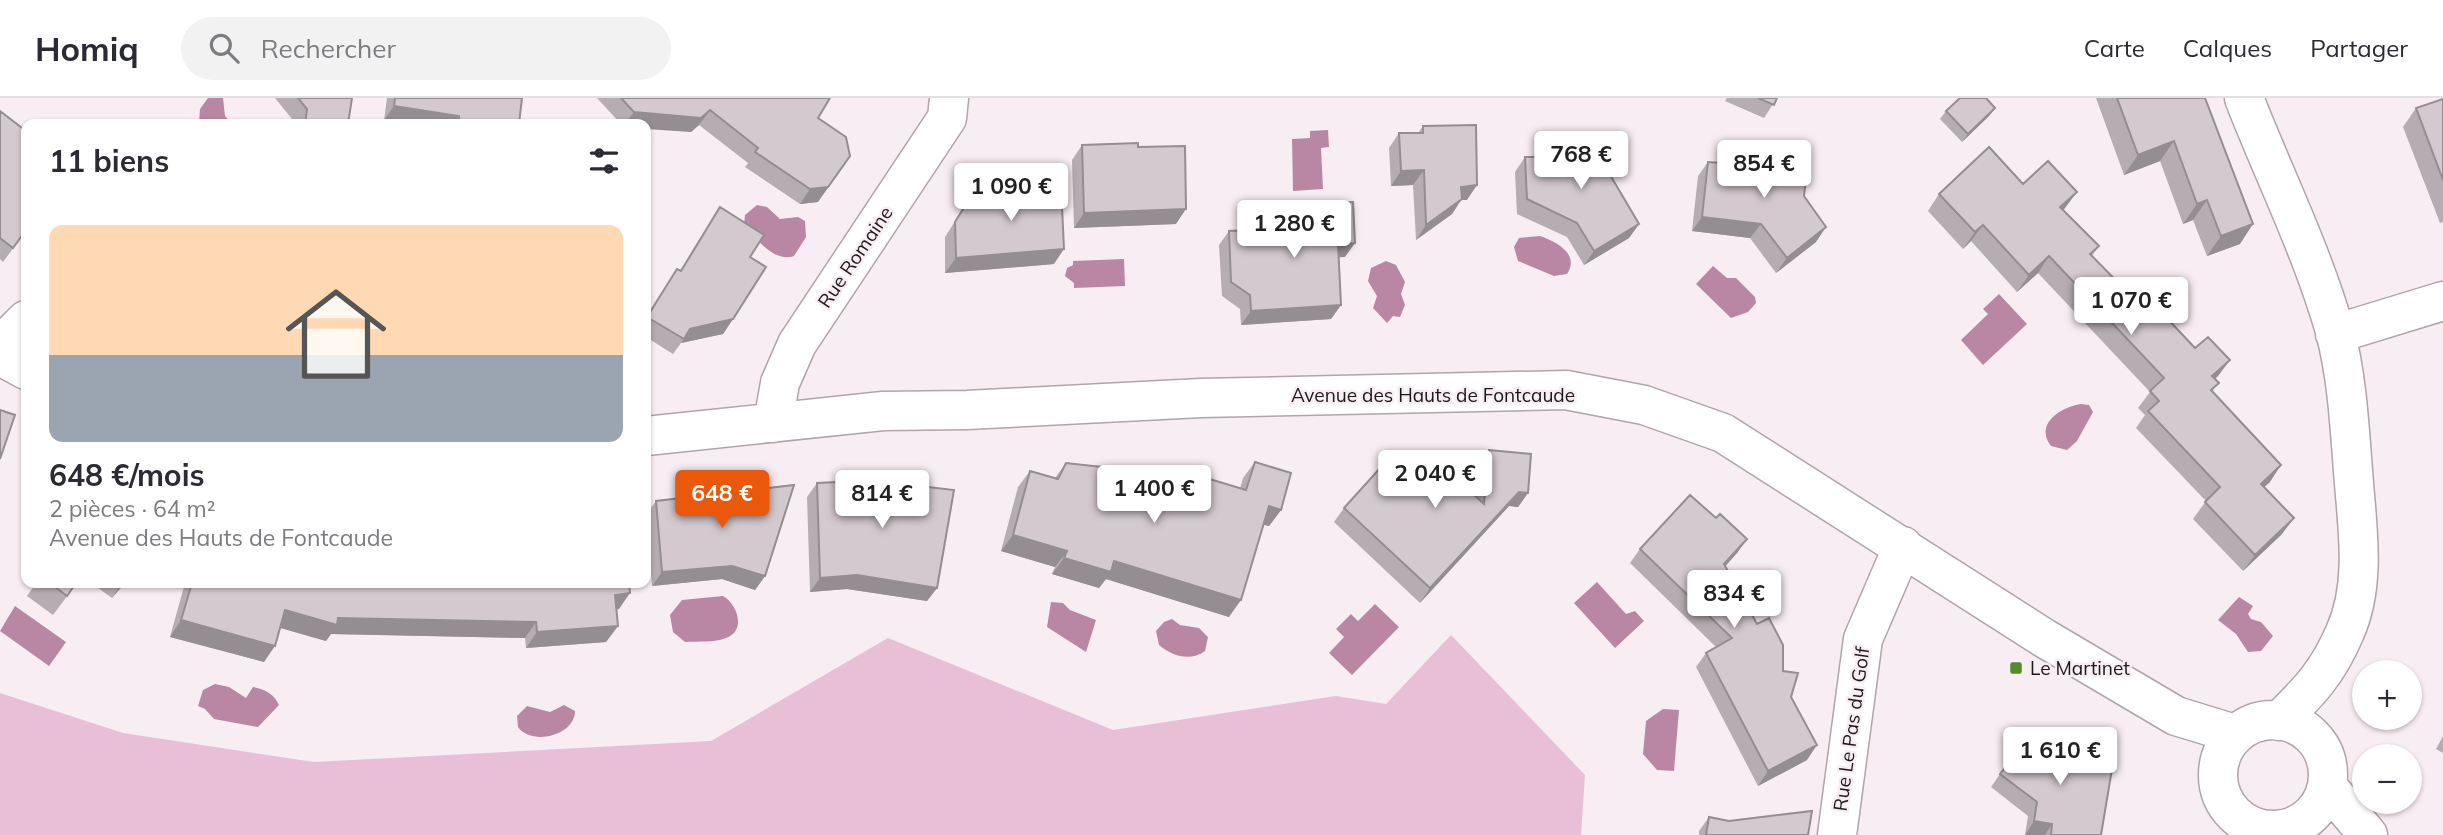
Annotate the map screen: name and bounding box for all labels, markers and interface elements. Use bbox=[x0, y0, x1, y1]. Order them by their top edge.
search box bbox=[181, 17, 671, 80]
text: Homiq bbox=[35, 28, 139, 69]
icon: search bbox=[205, 29, 243, 67]
text: Rechercher bbox=[261, 32, 396, 65]
text: Carte bbox=[2084, 33, 2145, 63]
text: Calques bbox=[2183, 33, 2272, 63]
text: Partager bbox=[2310, 33, 2408, 63]
pin: 768 € bbox=[1532, 132, 1630, 191]
text: 768 € bbox=[1550, 139, 1612, 168]
pin: 854 € bbox=[1715, 140, 1813, 200]
text: 11 biens bbox=[49, 142, 169, 180]
icon: filters bbox=[585, 142, 623, 180]
text: 854 € bbox=[1733, 148, 1795, 177]
pin: 1 090 € bbox=[946, 164, 1076, 223]
text: 1 090 € bbox=[970, 171, 1052, 200]
pin: 1 280 € bbox=[1229, 200, 1359, 260]
street label: Rue Romaine bbox=[812, 202, 898, 312]
text: 1 280 € bbox=[1253, 208, 1335, 237]
icon: home bbox=[273, 271, 399, 397]
pin: 1 070 € bbox=[2066, 278, 2196, 337]
text: 1 070 € bbox=[2090, 285, 2172, 314]
street label: Avenue des Hauts de Fontcaude bbox=[1291, 383, 1575, 407]
pin: 2 040 € bbox=[1370, 450, 1500, 510]
text: 648 €/mois bbox=[49, 456, 205, 494]
text: 2 040 € bbox=[1394, 458, 1476, 487]
pin: 1 400 € bbox=[1089, 466, 1219, 525]
pin: 648 € bbox=[673, 470, 771, 530]
pin: 814 € bbox=[833, 470, 931, 530]
text: 1 400 € bbox=[1113, 473, 1195, 502]
text: 648 € bbox=[691, 478, 753, 507]
text: 814 € bbox=[851, 478, 913, 507]
text: 2 pièces · 64 m² bbox=[49, 494, 216, 523]
text: Avenue des Hauts de Fontcaude bbox=[49, 523, 393, 552]
pin: 834 € bbox=[1685, 570, 1783, 630]
text: 834 € bbox=[1703, 578, 1765, 607]
street label: Rue Le Pas du Golf bbox=[1828, 645, 1874, 813]
place label: Le Martinet bbox=[2030, 656, 2130, 680]
marker: Le Martinet bbox=[2008, 660, 2024, 676]
map controls bbox=[2352, 660, 2422, 814]
button: + bbox=[2352, 660, 2422, 730]
pin: 1 610 € bbox=[1995, 728, 2125, 787]
text: 1 610 € bbox=[2019, 735, 2101, 764]
button: − bbox=[2352, 744, 2422, 814]

